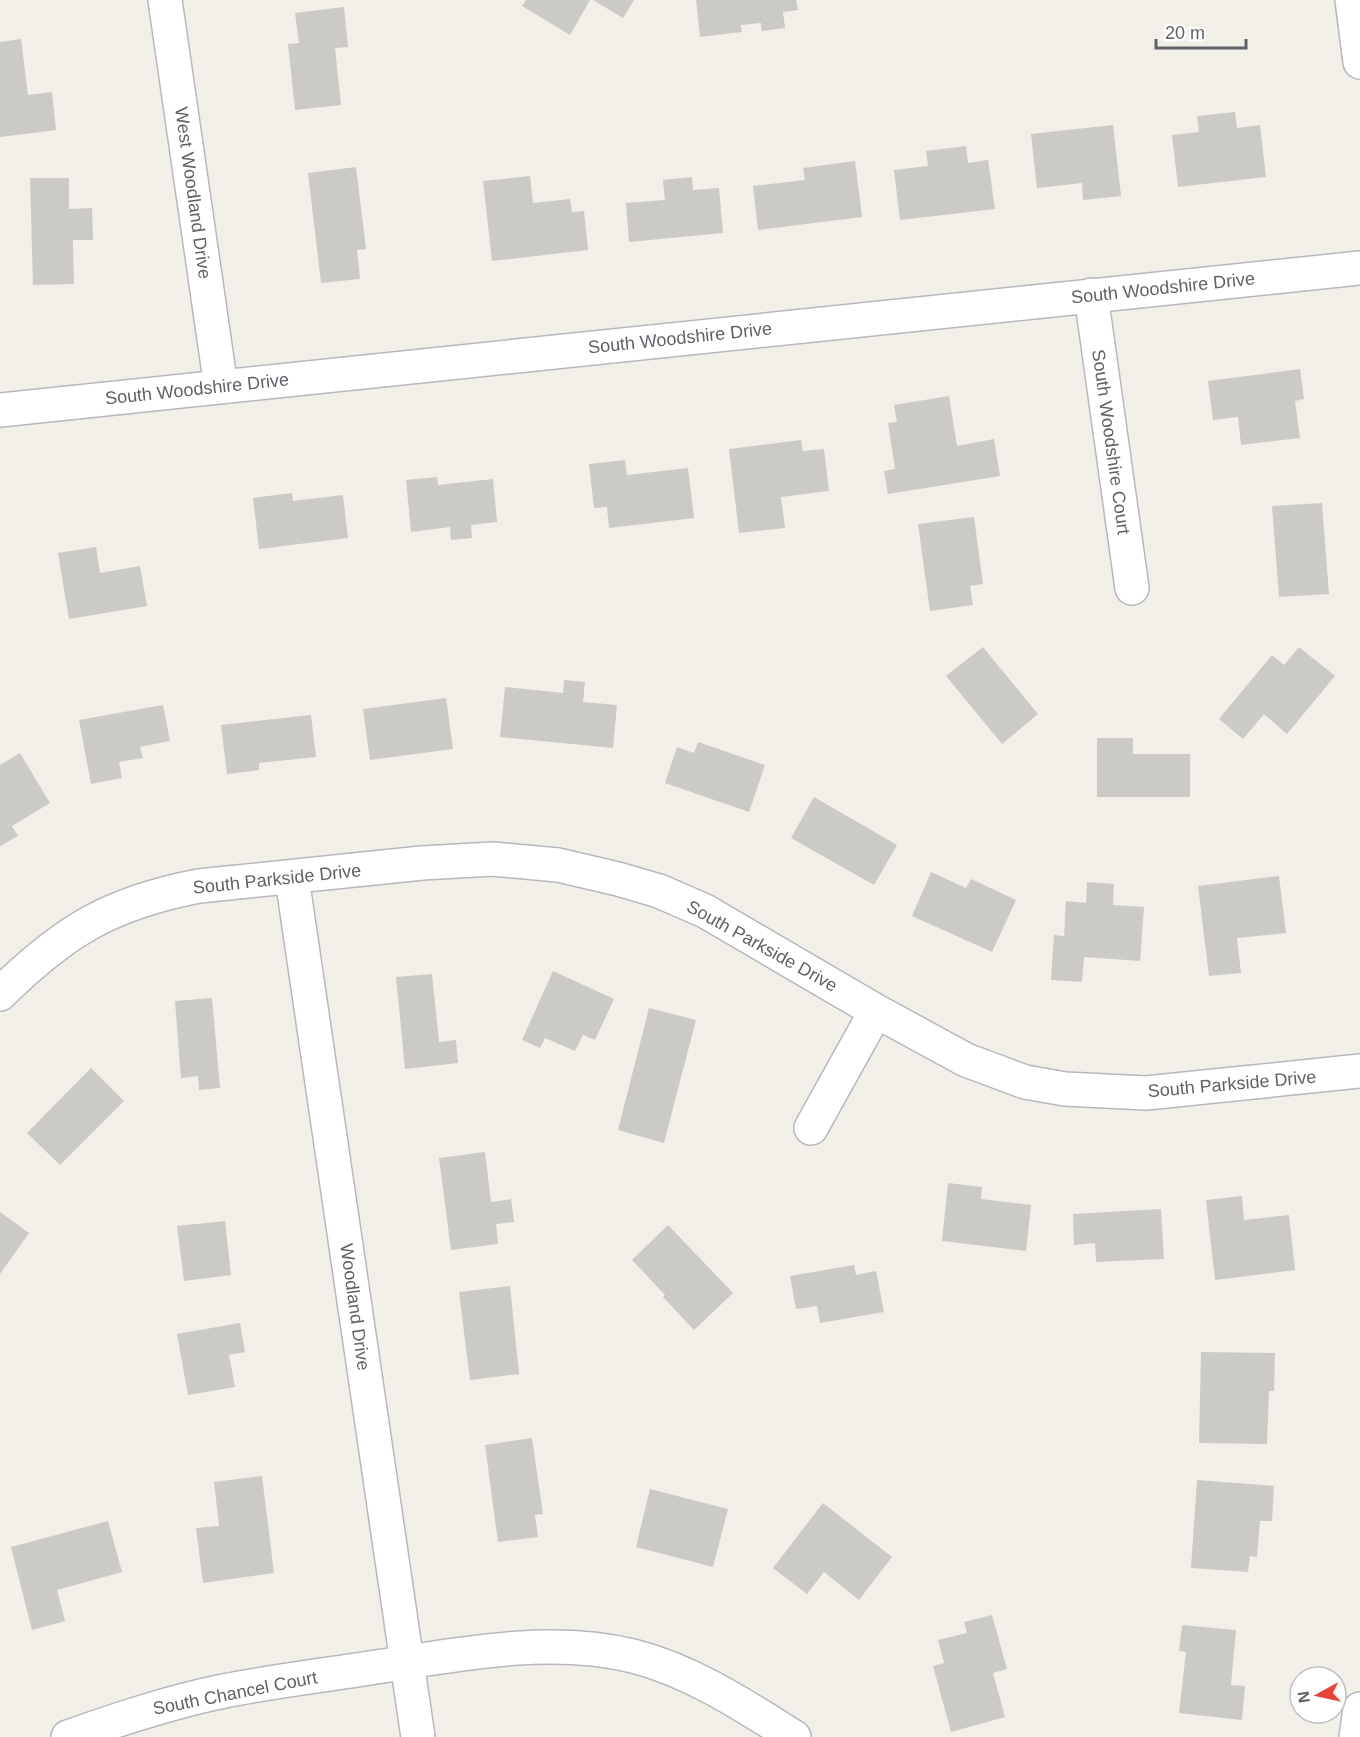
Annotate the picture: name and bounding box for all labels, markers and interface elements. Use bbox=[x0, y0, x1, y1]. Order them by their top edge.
scale bar bbox=[1156, 12, 1246, 50]
text: 20 m bbox=[1165, 23, 1205, 43]
street label: West Woodland Drive bbox=[171, 106, 215, 280]
street label: South Woodshire Drive bbox=[1070, 268, 1256, 308]
street label: South Woodshire Drive bbox=[587, 318, 773, 358]
street label: South Woodshire Court bbox=[1088, 348, 1134, 536]
street label: South Woodshire Drive bbox=[104, 369, 290, 409]
street label: South Parkside Drive bbox=[192, 860, 362, 898]
street label: South Parkside Drive bbox=[683, 896, 841, 996]
street label: South Parkside Drive bbox=[1147, 1067, 1317, 1101]
street label: Woodland Drive bbox=[336, 1242, 374, 1372]
north arrow bbox=[1288, 1665, 1348, 1725]
street label: South Chancel Court bbox=[151, 1667, 319, 1719]
text: N bbox=[1294, 1690, 1313, 1704]

